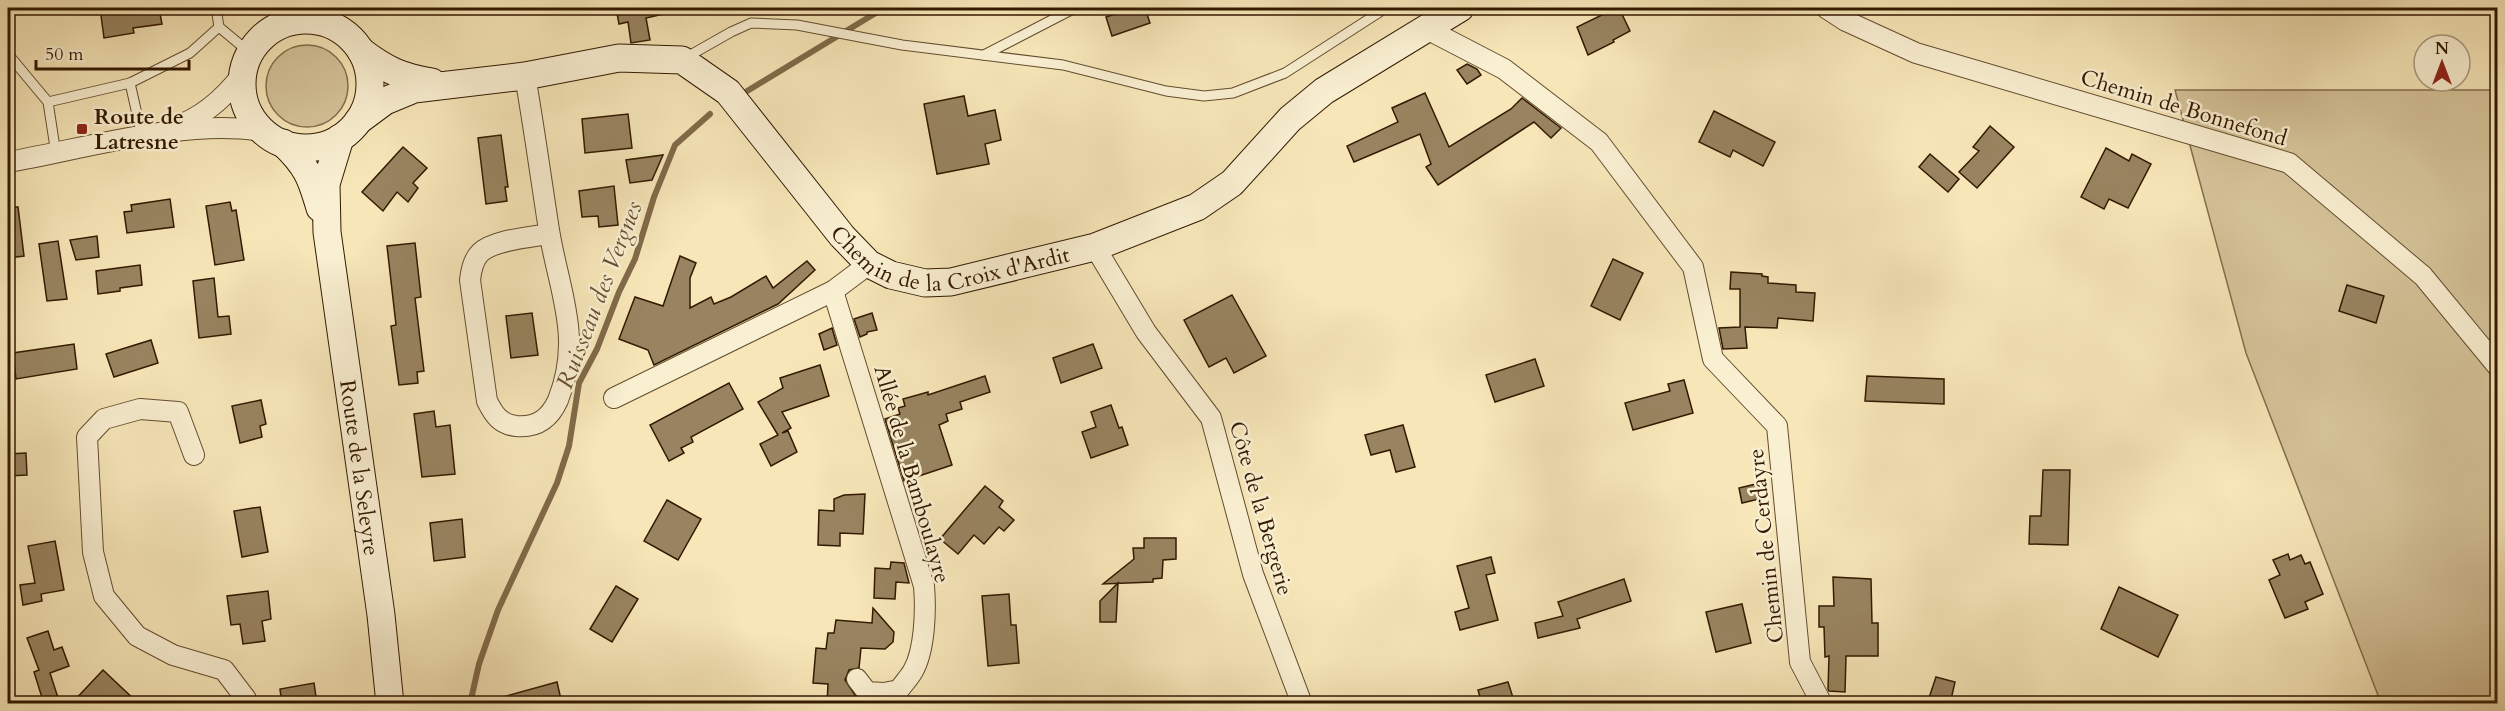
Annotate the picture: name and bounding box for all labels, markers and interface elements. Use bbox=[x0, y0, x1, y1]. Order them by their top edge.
scale bar bbox=[36, 33, 189, 71]
north arrow bbox=[2412, 33, 2472, 93]
text: N bbox=[2435, 38, 2449, 60]
text: 50 m bbox=[45, 42, 84, 67]
street label: Chemin de Bonnefond bbox=[2077, 62, 2291, 154]
place label: Route de Latresne bbox=[94, 102, 184, 157]
marker: Route de Latresne bbox=[75, 122, 89, 136]
water label: Ruisseau des Vergnes bbox=[548, 197, 650, 394]
street label: Chemin de la Croix d'Ardit bbox=[823, 219, 1073, 299]
street label: Allée de la Bamboulayre bbox=[867, 362, 957, 587]
street label: Route de la Seleyre bbox=[332, 378, 386, 557]
street label: Côte de la Bergerie bbox=[1222, 418, 1300, 599]
street label: Chemin de Cerdayre bbox=[1741, 447, 1791, 645]

